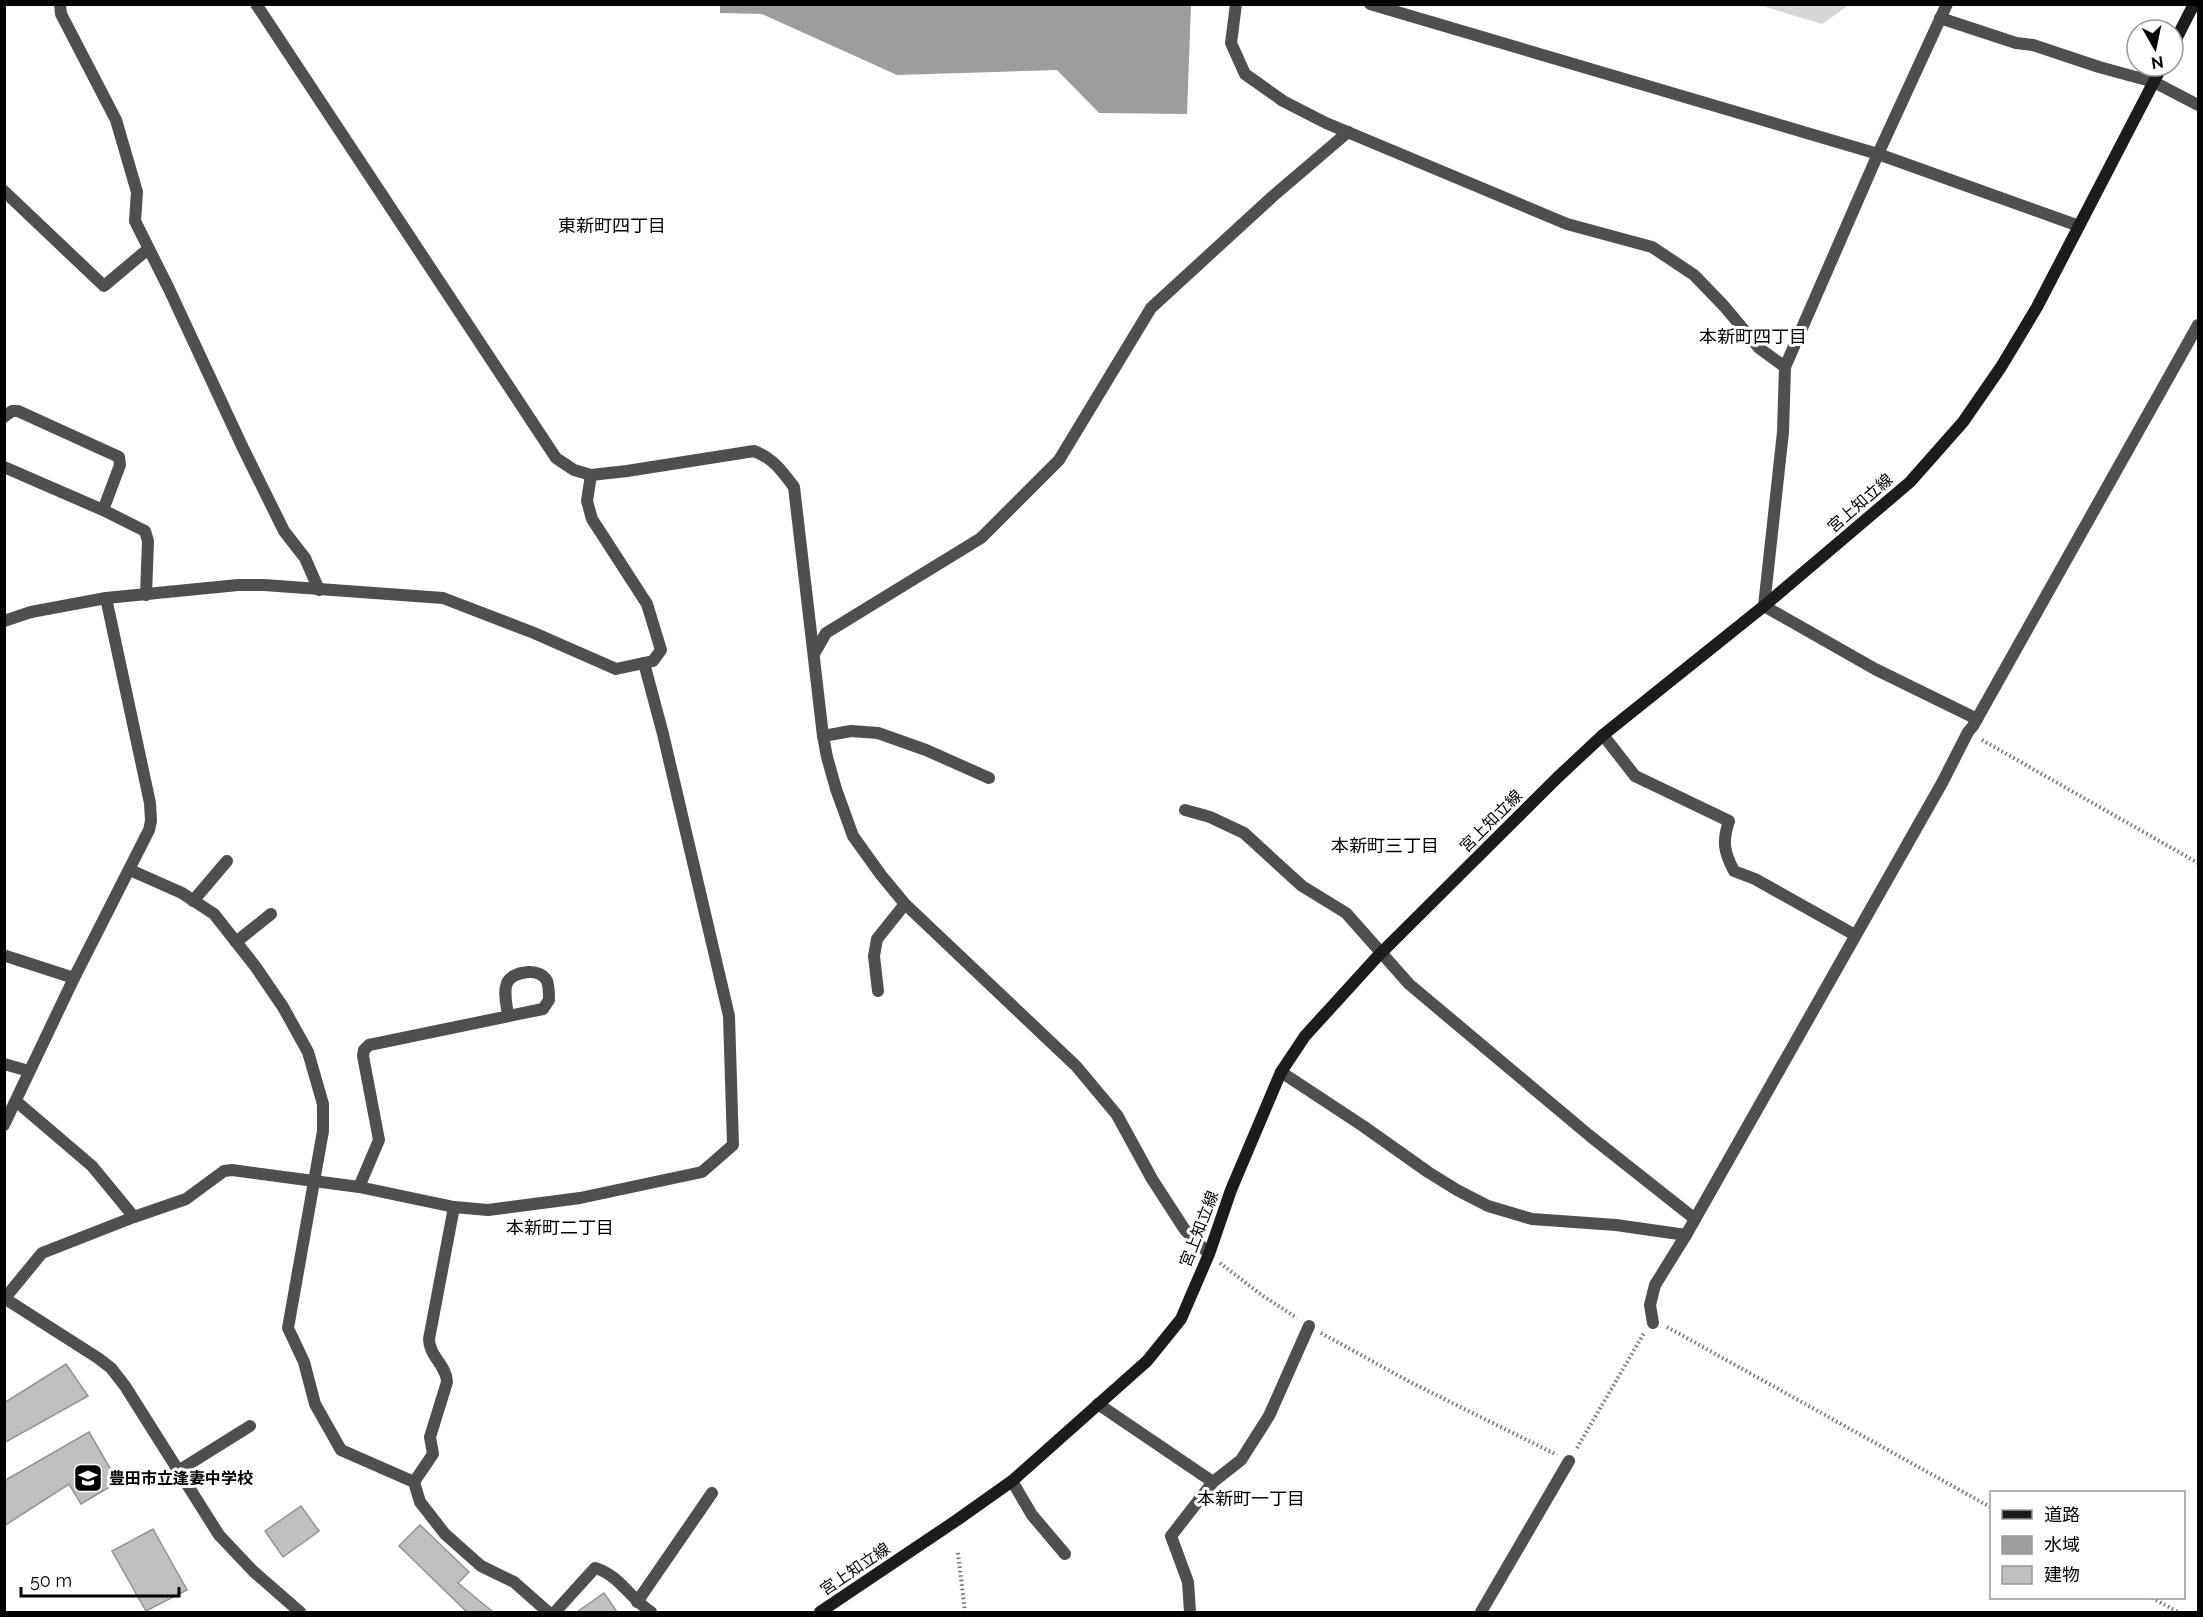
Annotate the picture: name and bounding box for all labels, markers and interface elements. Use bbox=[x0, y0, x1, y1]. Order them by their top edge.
north arrow bbox=[2125, 18, 2185, 78]
text: N bbox=[2150, 52, 2165, 73]
district label: 東新町四丁目 bbox=[558, 215, 666, 236]
district label: 本新町四丁目 bbox=[1699, 326, 1807, 347]
street label: 宮上知立線 bbox=[1824, 470, 1896, 536]
street label: 宮上知立線 bbox=[1456, 786, 1526, 856]
district label: 本新町三丁目 bbox=[1331, 835, 1439, 856]
street label: 宮上知立線 bbox=[1176, 1188, 1222, 1270]
district label: 本新町二丁目 bbox=[506, 1217, 614, 1238]
school or university icon: 豊田市立逢妻中学校 bbox=[72, 1462, 104, 1494]
place label: 豊田市立逢妻中学校 bbox=[109, 1469, 253, 1488]
district label: 本新町一丁目 bbox=[1197, 1488, 1305, 1509]
legend bbox=[1990, 1491, 2185, 1599]
text: 道路 bbox=[2044, 1504, 2080, 1525]
text: 水域 bbox=[2044, 1534, 2080, 1555]
street label: 宮上知立線 bbox=[817, 1539, 893, 1599]
scale bar bbox=[21, 1560, 178, 1598]
text: 建物 bbox=[2044, 1564, 2080, 1585]
text: 50 m bbox=[30, 1570, 72, 1591]

